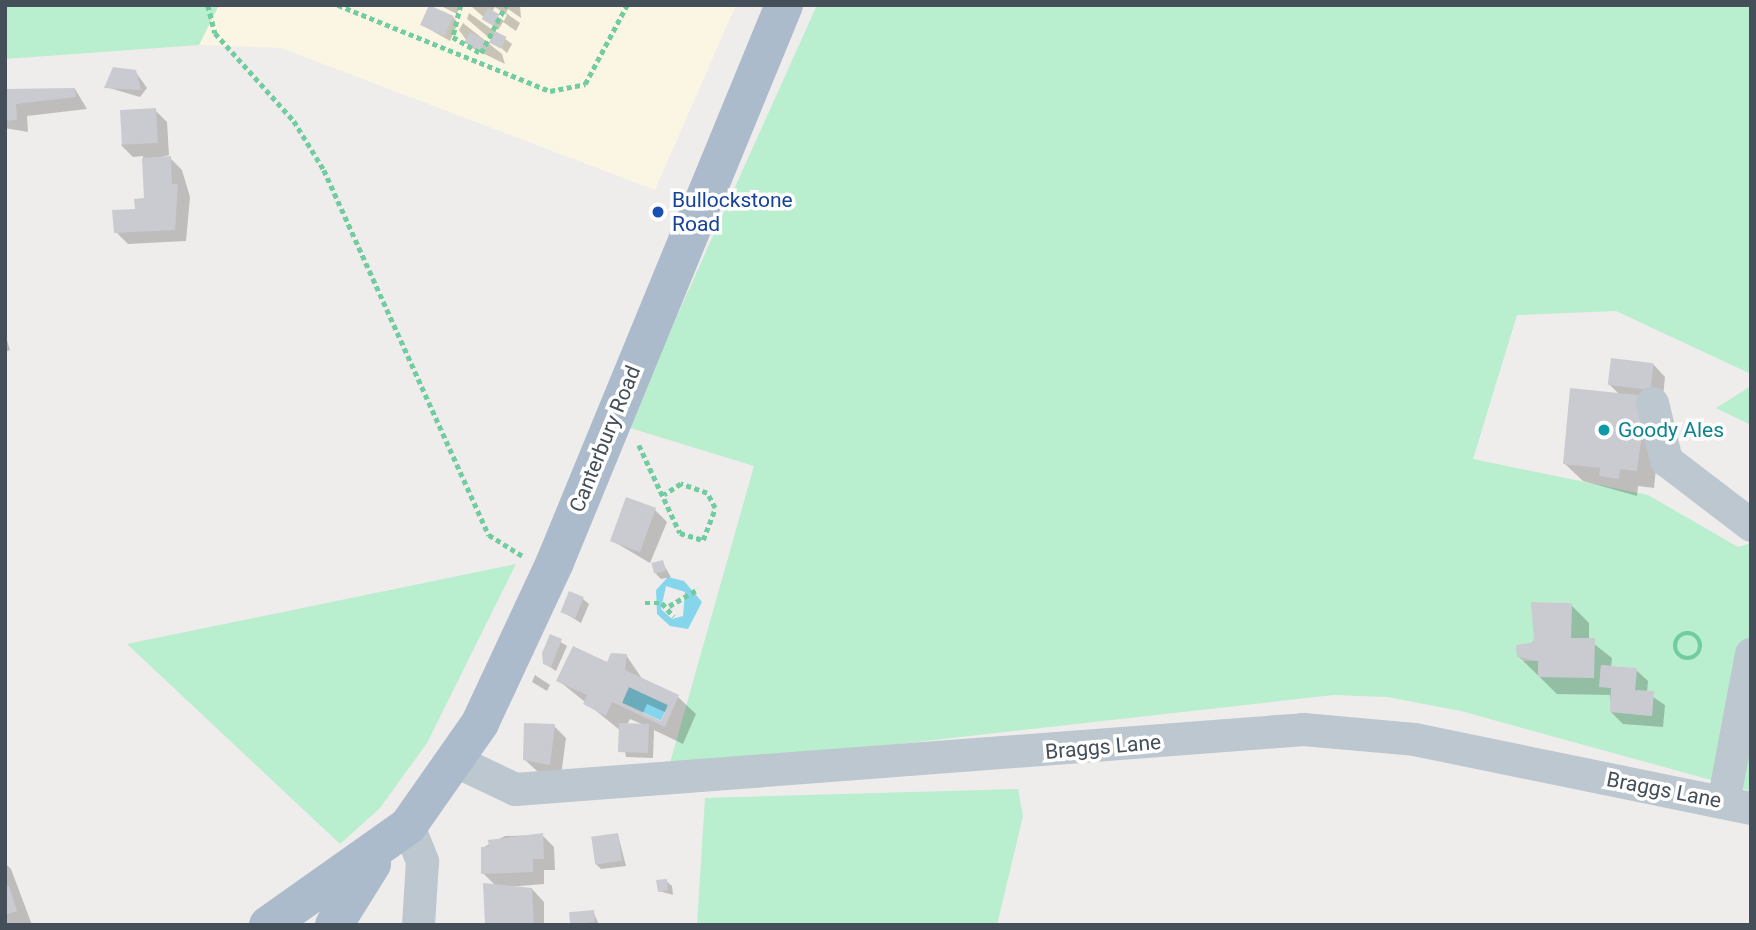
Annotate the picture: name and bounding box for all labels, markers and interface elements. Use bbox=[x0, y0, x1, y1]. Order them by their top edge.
place label: Bullockstone Road bbox=[672, 187, 793, 237]
marker: Bullockstone Road bbox=[650, 204, 666, 220]
street label: Canterbury Road bbox=[564, 362, 646, 516]
place label: Goody Ales bbox=[1618, 417, 1724, 443]
marker: Goody Ales bbox=[1596, 422, 1612, 438]
street label: Braggs Lane bbox=[1044, 729, 1162, 765]
street label: Braggs Lane bbox=[1605, 767, 1723, 813]

